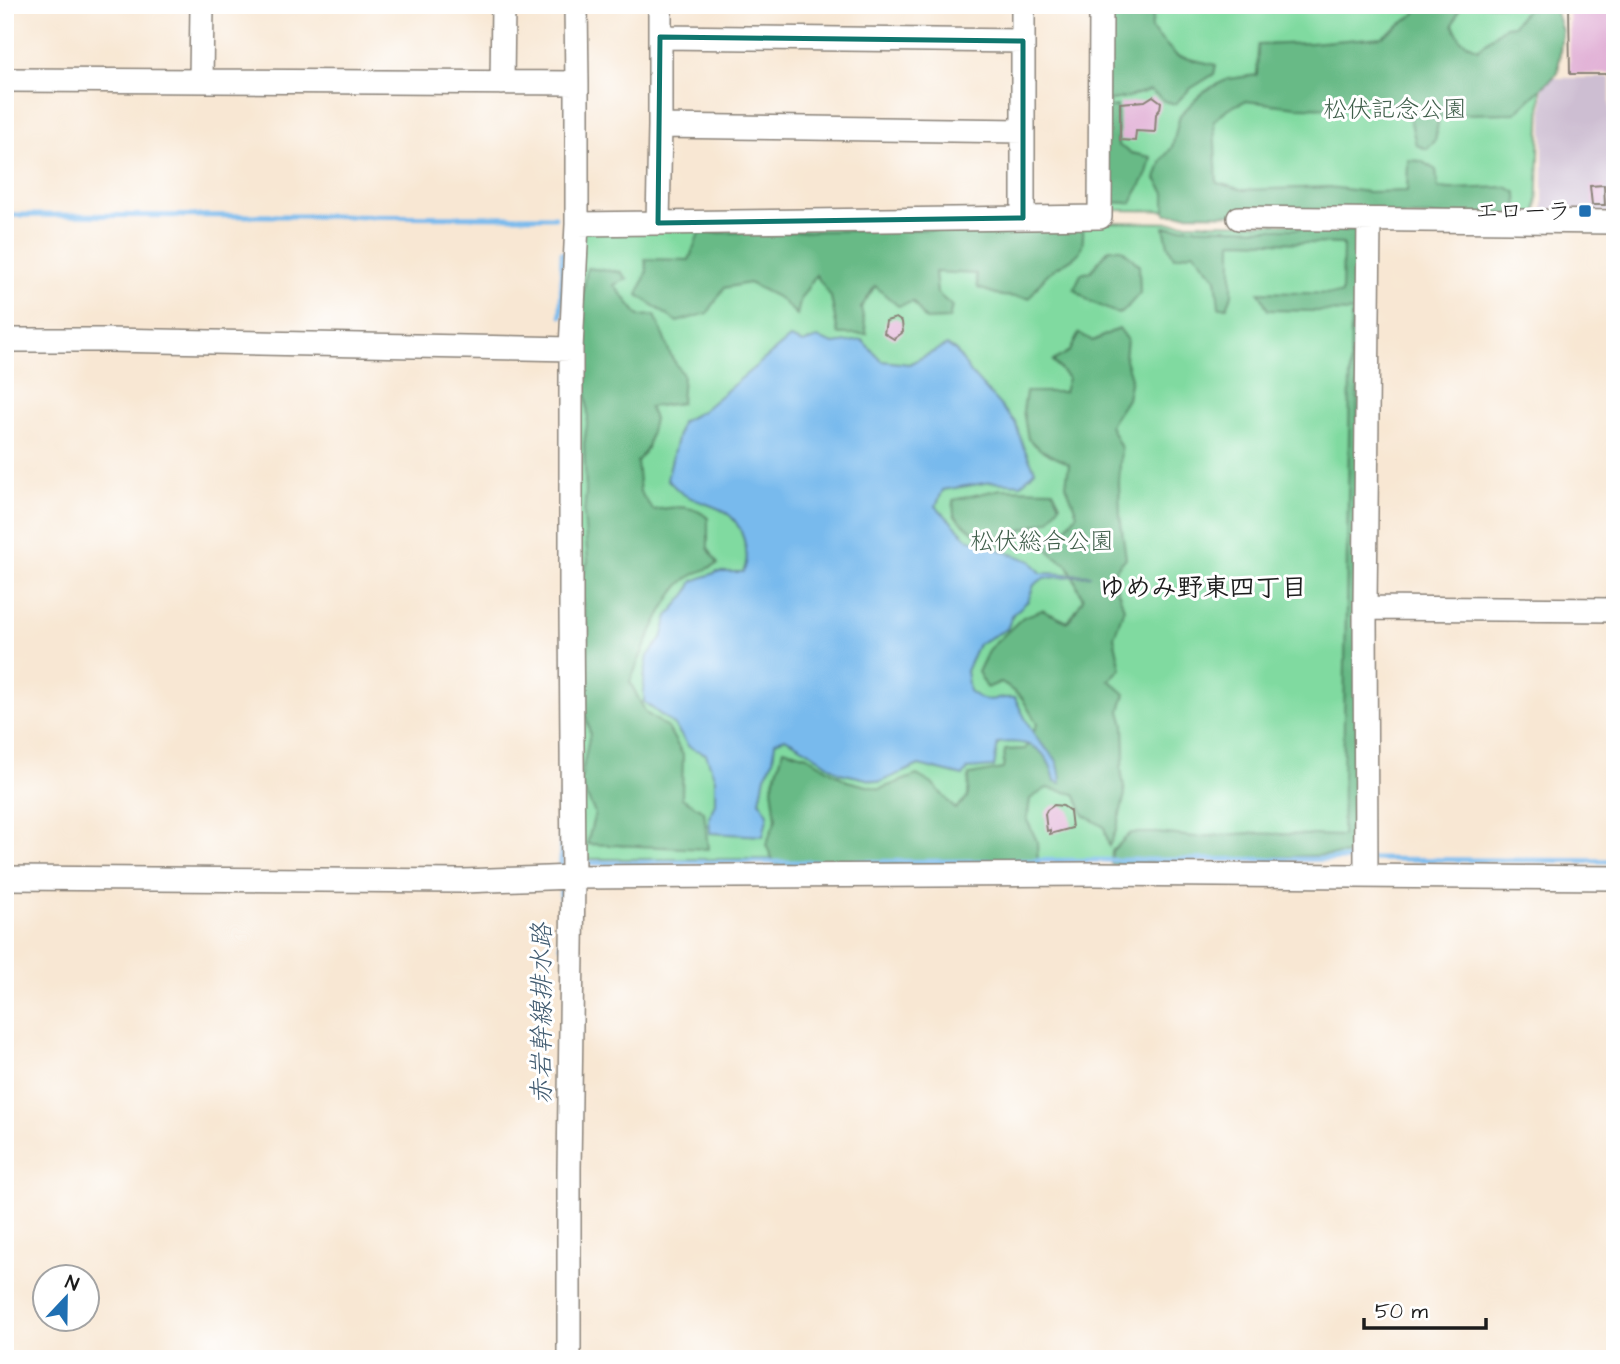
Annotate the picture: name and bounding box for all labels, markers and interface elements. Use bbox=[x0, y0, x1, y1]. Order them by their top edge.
park label: 松伏記念公園 bbox=[1323, 93, 1467, 127]
place label: エローラ bbox=[1475, 195, 1571, 229]
marker: エローラ bbox=[1577, 203, 1593, 219]
park label: 松伏総合公園 bbox=[970, 525, 1114, 559]
district label: ゆめみ野東四丁目 bbox=[1099, 570, 1307, 606]
water label: 赤岩幹線排水路 bbox=[524, 921, 560, 1105]
north arrow bbox=[32, 1262, 102, 1332]
text: N bbox=[61, 1269, 82, 1298]
scale bar bbox=[1364, 1287, 1487, 1331]
text: 50 m bbox=[1375, 1297, 1429, 1326]

